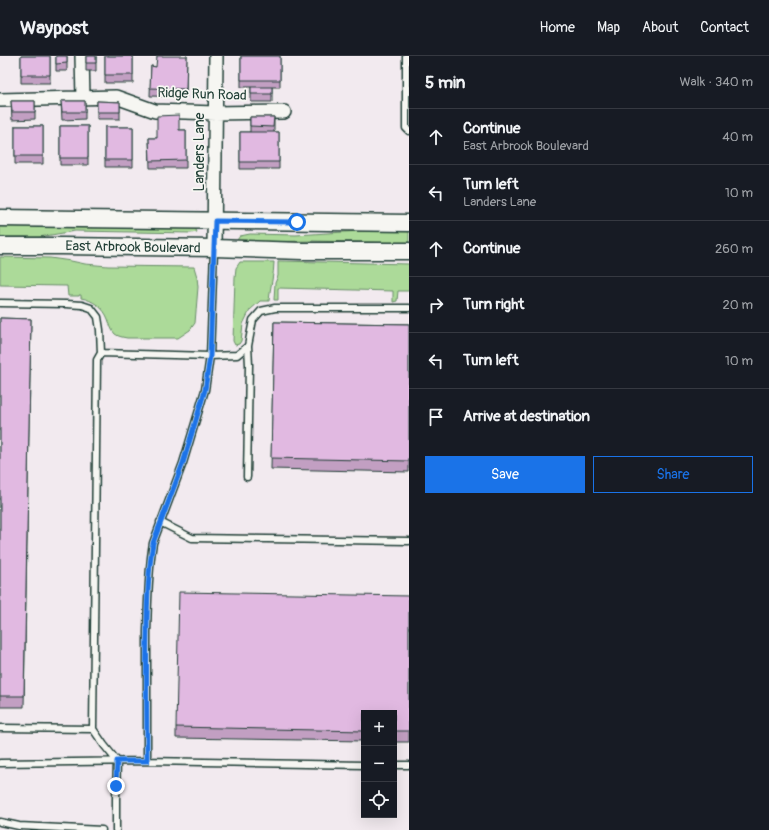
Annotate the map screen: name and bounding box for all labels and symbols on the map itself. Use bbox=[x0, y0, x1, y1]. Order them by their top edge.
street label: Ridge Run Road bbox=[157, 84, 247, 104]
street label: Landers Lane bbox=[191, 112, 208, 191]
route start bbox=[288, 213, 306, 231]
street label: East Arbrook Boulevard bbox=[65, 237, 201, 257]
route end bbox=[107, 777, 125, 795]

